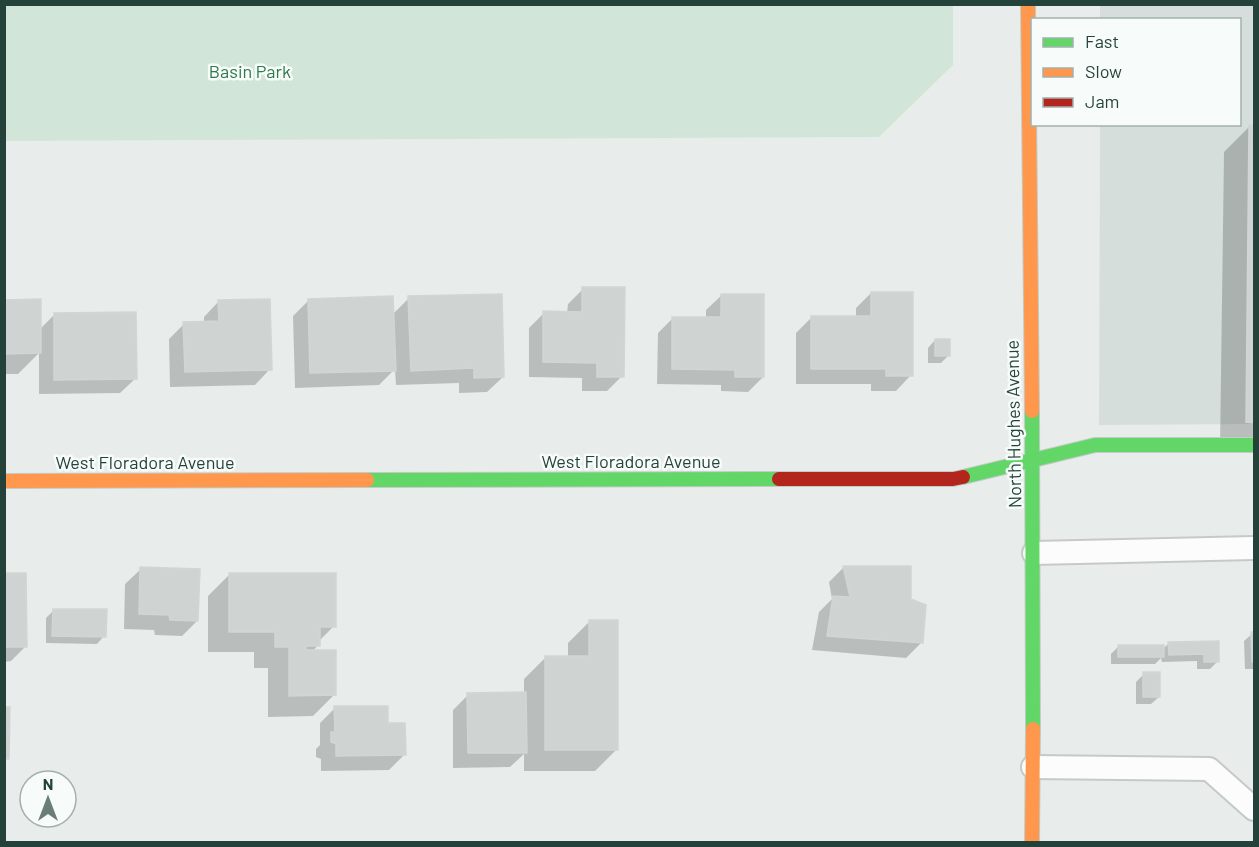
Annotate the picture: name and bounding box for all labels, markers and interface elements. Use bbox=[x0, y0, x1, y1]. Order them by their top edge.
legend bbox=[1031, 18, 1241, 126]
text: Fast bbox=[1085, 30, 1119, 52]
park label: Basin Park bbox=[209, 60, 291, 82]
text: Slow bbox=[1085, 60, 1122, 82]
text: Jam bbox=[1085, 90, 1119, 112]
street label: North Hughes Avenue bbox=[1001, 340, 1025, 508]
street label: West Floradora Avenue bbox=[541, 450, 721, 472]
street label: West Floradora Avenue bbox=[55, 451, 235, 473]
north arrow bbox=[18, 769, 78, 829]
text: N bbox=[43, 774, 53, 793]

